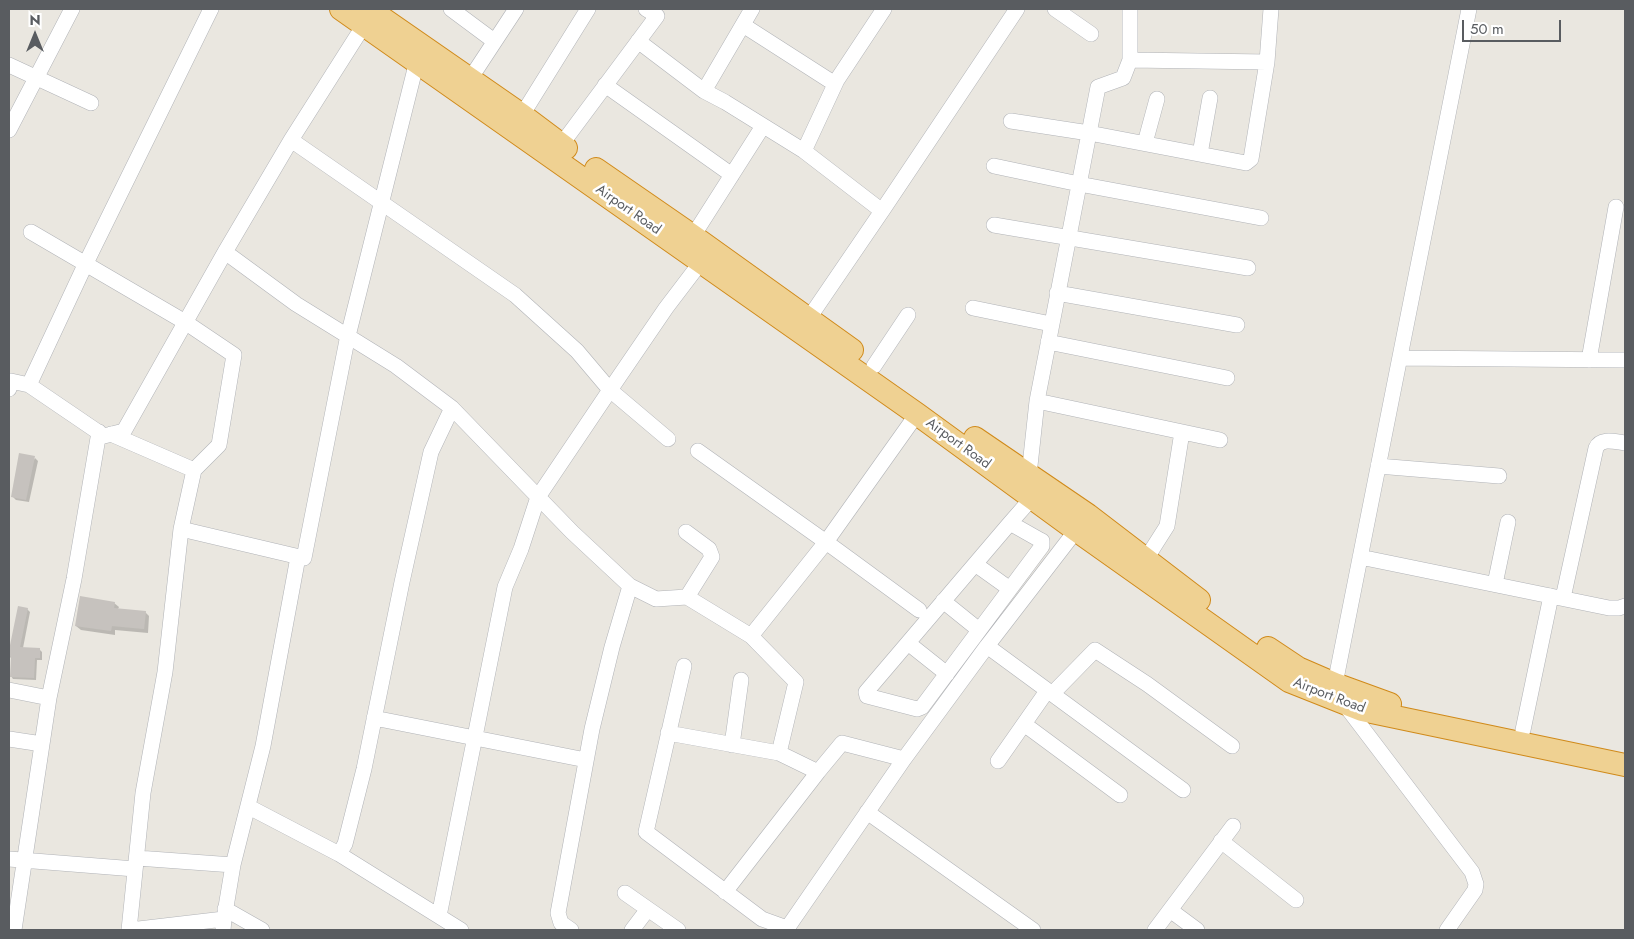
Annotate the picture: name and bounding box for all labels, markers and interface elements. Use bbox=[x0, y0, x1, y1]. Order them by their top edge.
north arrow bbox=[10, 10, 60, 60]
text: N bbox=[29, 10, 41, 30]
scale bar bbox=[1464, 10, 1563, 42]
text: 50 m bbox=[1470, 18, 1504, 40]
street label: Airport Road bbox=[592, 181, 664, 239]
street label: Airport Road bbox=[922, 415, 994, 473]
street label: Airport Road bbox=[1291, 675, 1367, 717]

